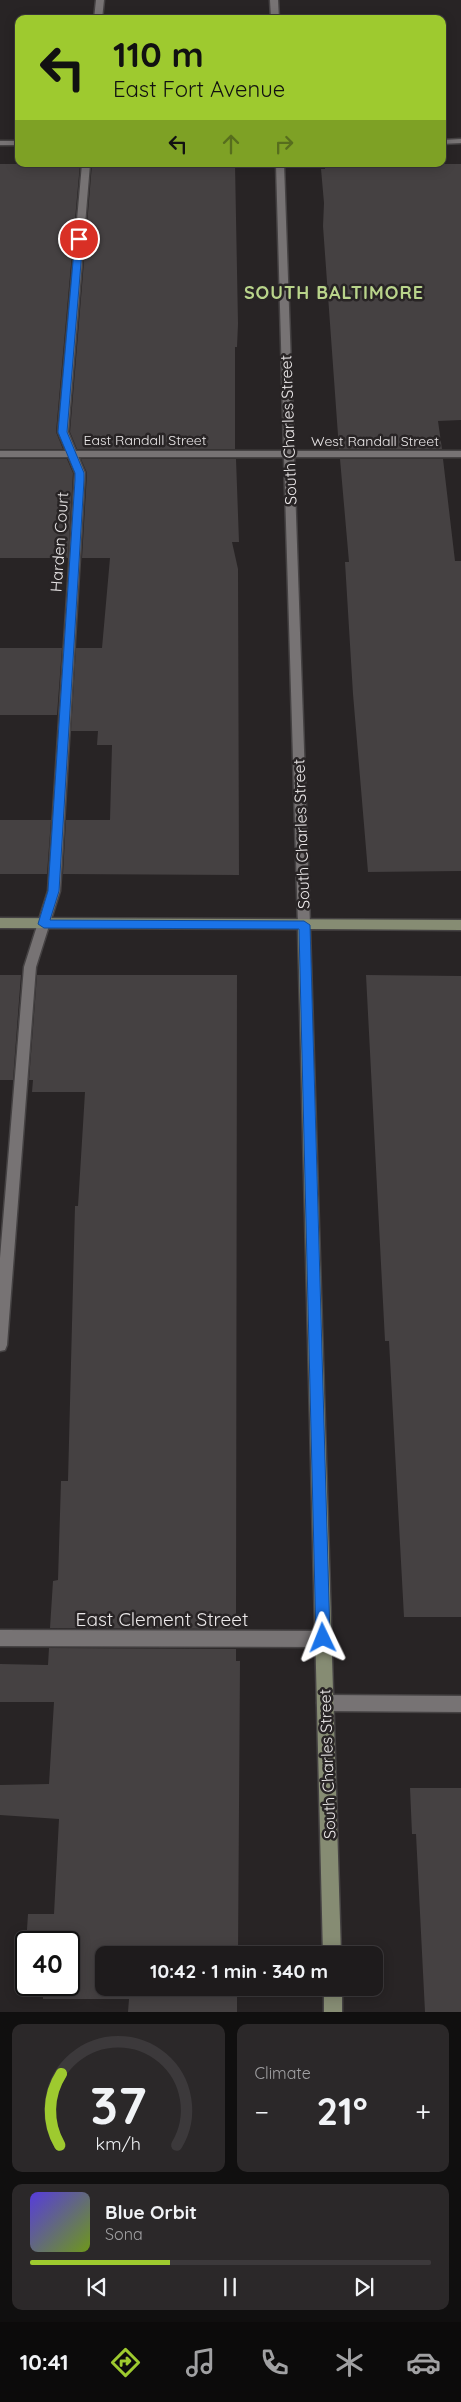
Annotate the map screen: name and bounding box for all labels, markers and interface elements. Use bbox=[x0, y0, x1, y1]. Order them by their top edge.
text: 110 m bbox=[113, 32, 204, 76]
icon: left bbox=[30, 35, 95, 100]
text: East Fort Avenue bbox=[113, 75, 285, 103]
icon: left bbox=[164, 130, 192, 158]
icon: ahead bbox=[217, 130, 245, 158]
icon: right bbox=[270, 130, 298, 158]
pin bbox=[58, 218, 100, 260]
icon: arrive bbox=[65, 225, 93, 253]
district label: SOUTH BALTIMORE bbox=[244, 281, 424, 304]
street label: South Charles Street bbox=[275, 355, 301, 505]
street label: East Randall Street bbox=[83, 431, 207, 449]
street label: West Randall Street bbox=[311, 432, 439, 450]
street label: Harden Court bbox=[46, 491, 72, 593]
street label: South Charles Street bbox=[288, 759, 314, 909]
street label: East Clement Street bbox=[76, 1607, 248, 1631]
position arrow bbox=[296, 1611, 348, 1663]
street label: South Charles Street bbox=[314, 1689, 340, 1839]
speed limit sign: 40 bbox=[15, 1931, 80, 1996]
text: 10:42 · 1 min · 340 m bbox=[150, 1959, 328, 1983]
text: Climate bbox=[255, 2063, 311, 2083]
text: 37 bbox=[90, 2072, 146, 2137]
text: 21° bbox=[316, 2087, 368, 2135]
text: − bbox=[255, 2094, 269, 2129]
text: + bbox=[415, 2094, 431, 2129]
text: km/h bbox=[96, 2132, 141, 2154]
text: Blue Orbit bbox=[105, 2200, 197, 2224]
text: Sona bbox=[105, 2224, 143, 2244]
icon: previous bbox=[83, 2273, 111, 2301]
icon: pause bbox=[216, 2273, 244, 2301]
icon: next bbox=[350, 2273, 378, 2301]
icon: directions bbox=[108, 2345, 143, 2380]
icon: music bbox=[183, 2345, 218, 2380]
icon: phone bbox=[257, 2345, 292, 2380]
icon: climate bbox=[332, 2345, 367, 2380]
icon: car bbox=[406, 2345, 441, 2380]
text: 10:41 bbox=[20, 2348, 69, 2376]

